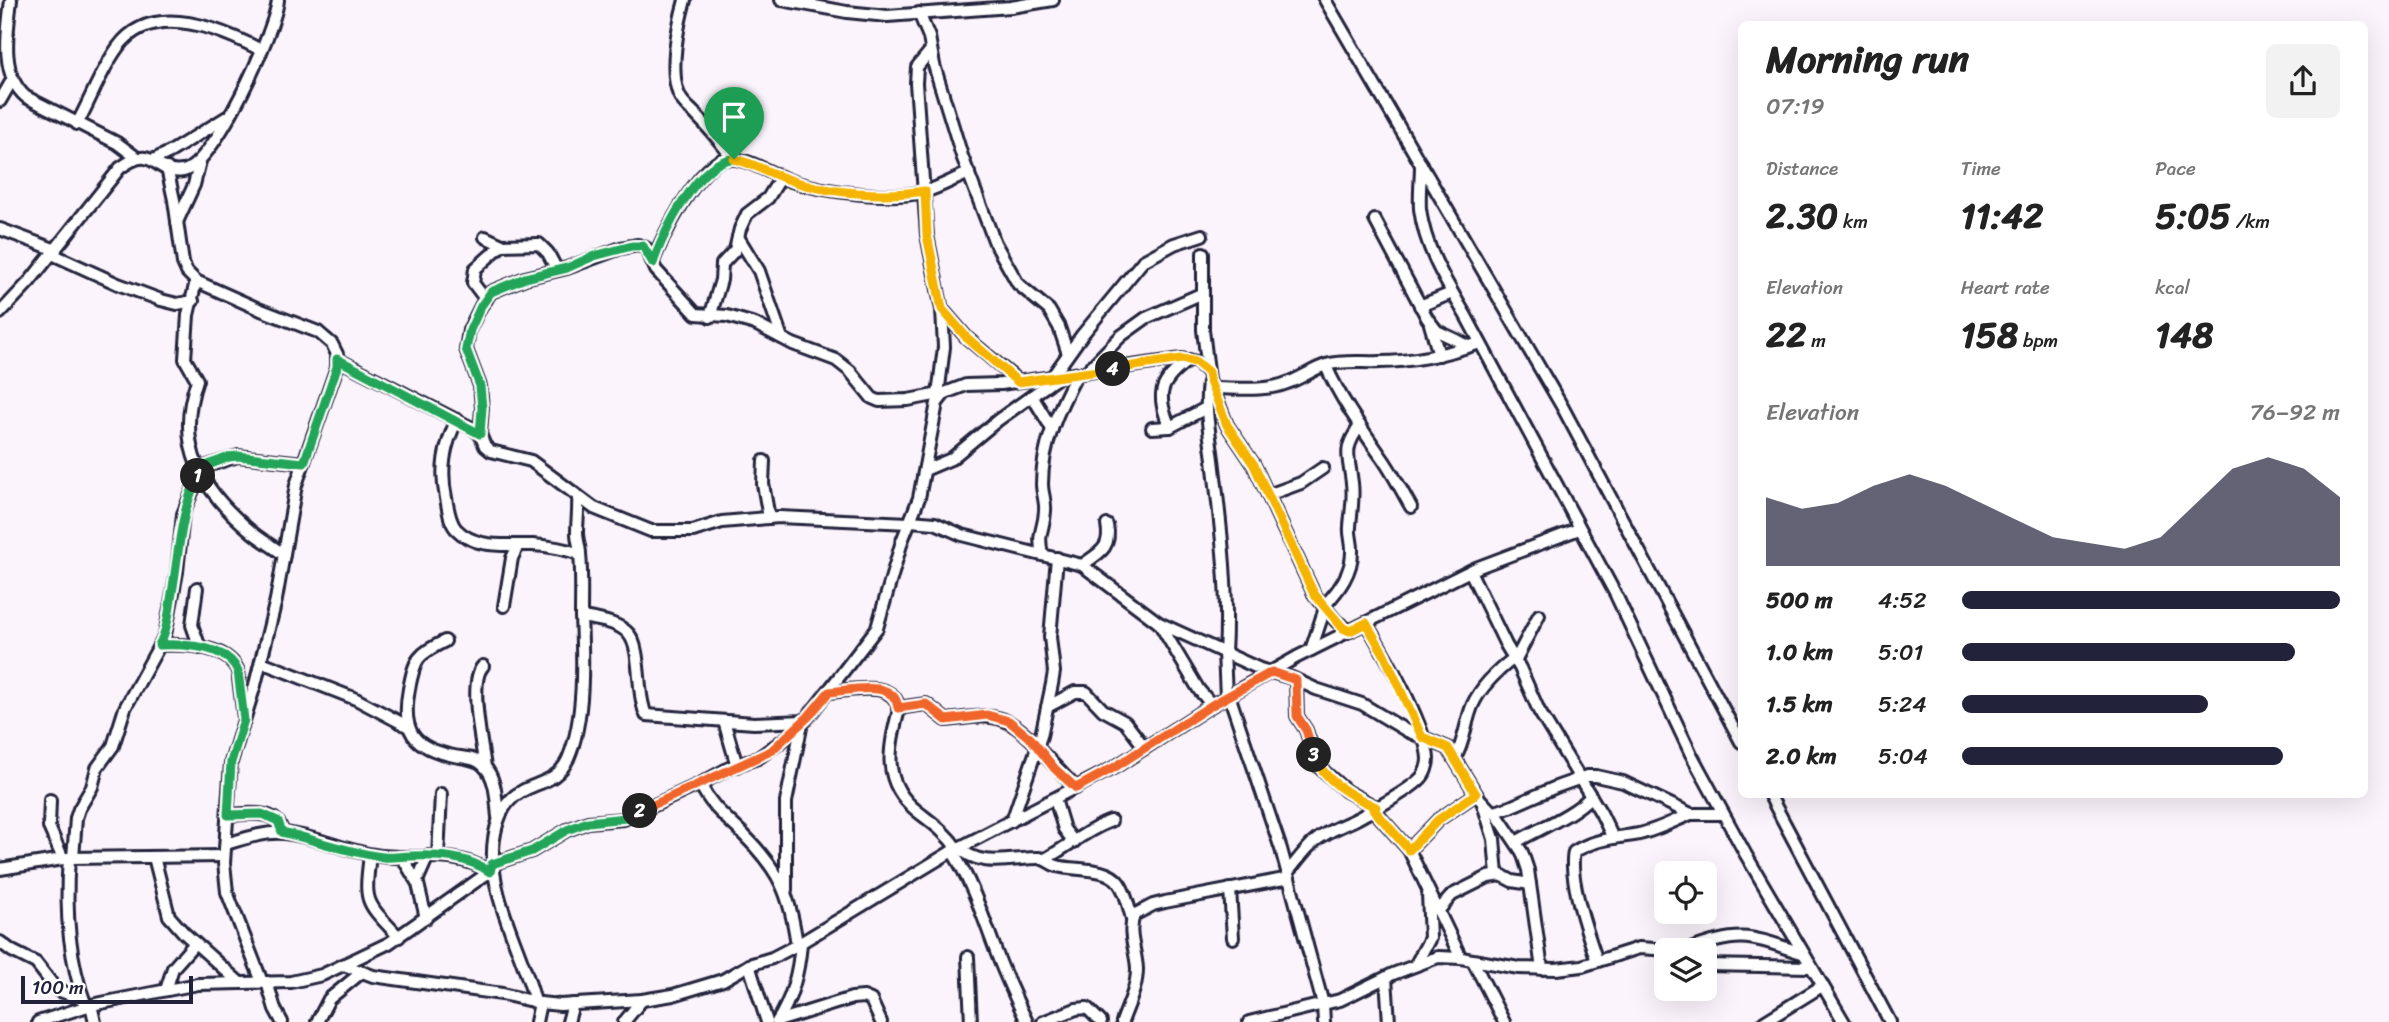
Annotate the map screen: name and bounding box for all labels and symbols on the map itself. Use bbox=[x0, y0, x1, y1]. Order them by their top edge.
pin bbox=[704, 87, 764, 159]
pin: 4 bbox=[1096, 352, 1130, 386]
pin: 1 bbox=[180, 458, 216, 494]
pin: 3 bbox=[1296, 738, 1332, 772]
pin: 2 bbox=[622, 794, 658, 828]
scale bar bbox=[21, 973, 192, 1005]

